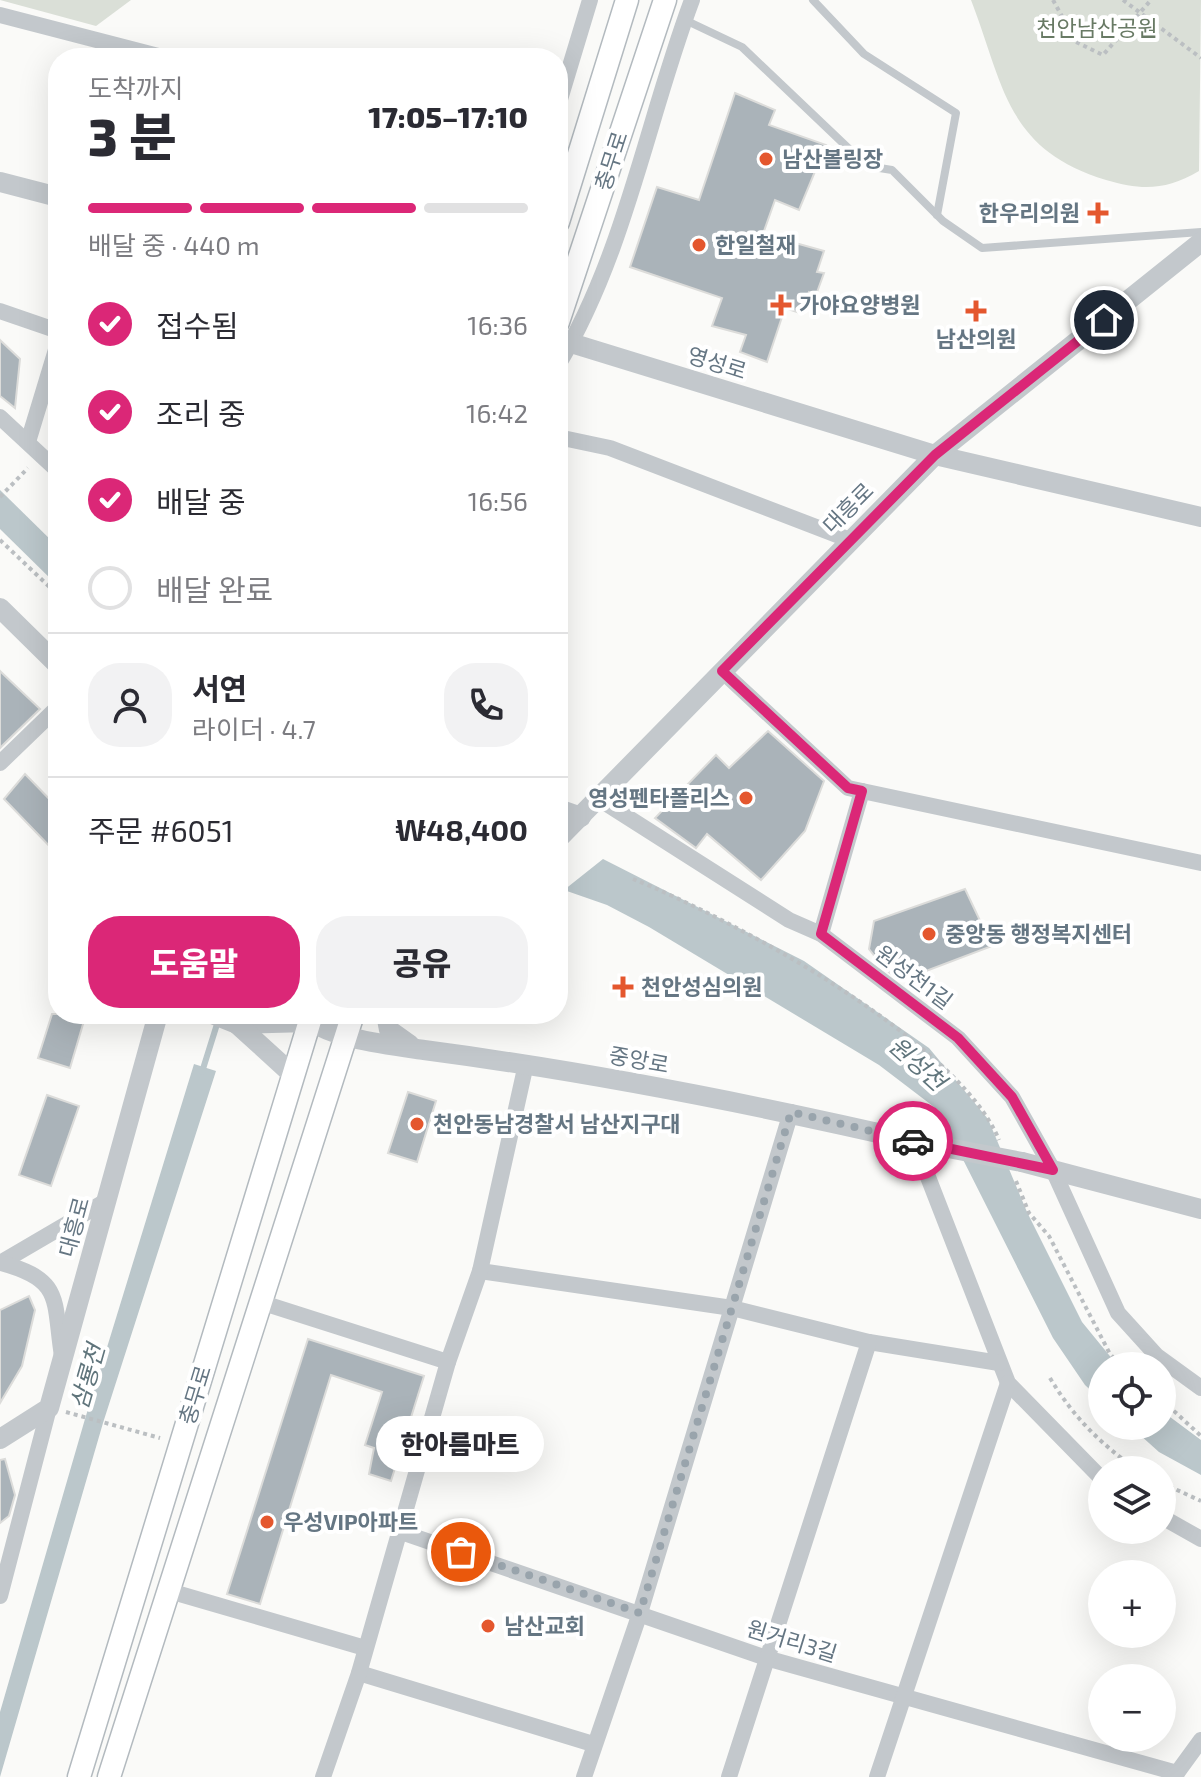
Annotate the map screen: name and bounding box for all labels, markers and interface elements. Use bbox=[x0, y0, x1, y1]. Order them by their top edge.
park label: 천안남산공원 bbox=[1036, 14, 1158, 40]
text: 도착까지 bbox=[88, 72, 184, 103]
text: 17:05–17:10 bbox=[368, 98, 528, 134]
text: 3 분 bbox=[88, 104, 177, 166]
street label: 충무로 bbox=[588, 128, 632, 194]
place label: 남산볼링장 bbox=[782, 145, 883, 171]
marker: 남산볼링장 bbox=[757, 150, 775, 168]
place label: 한우리의원 bbox=[979, 199, 1080, 225]
marker: 한우리의원 bbox=[1087, 202, 1109, 224]
text: 배달 중 · 440 m bbox=[88, 229, 260, 260]
place label: 한일철재 bbox=[715, 231, 796, 257]
marker: 한일철재 bbox=[690, 236, 708, 254]
pin bbox=[1070, 286, 1138, 354]
place label: 가야요양병원 bbox=[799, 291, 920, 317]
marker: 가야요양병원 bbox=[770, 294, 792, 316]
icon: home bbox=[1082, 298, 1126, 342]
marker: 남산의원 bbox=[965, 300, 987, 322]
icon: check bbox=[88, 302, 132, 346]
text: 접수됨 bbox=[156, 307, 239, 343]
text: 16:36 bbox=[467, 309, 528, 340]
place label: 남산의원 bbox=[936, 325, 1016, 351]
street label: 영성로 bbox=[684, 341, 750, 383]
icon: check bbox=[88, 390, 132, 434]
text: 조리 중 bbox=[156, 395, 246, 431]
text: 16:42 bbox=[466, 397, 528, 428]
street label: 대흥로 bbox=[817, 477, 878, 538]
icon: check bbox=[88, 478, 132, 522]
text: 배달 중 bbox=[156, 483, 246, 519]
text: 16:56 bbox=[468, 485, 528, 516]
text: 배달 완료 bbox=[156, 571, 273, 607]
button: person bbox=[88, 663, 172, 747]
button: phone bbox=[444, 663, 528, 747]
text: 서연 bbox=[192, 670, 247, 706]
text: 라이더 · 4.7 bbox=[192, 713, 316, 744]
place label: 영성펜타폴리스 bbox=[588, 784, 730, 810]
marker: 영성펜타폴리스 bbox=[737, 789, 755, 807]
text: ₩48,400 bbox=[395, 811, 528, 847]
text: 주문 #6051 bbox=[88, 812, 234, 848]
button: 도움말 bbox=[88, 916, 300, 1008]
button: 공유 bbox=[316, 916, 528, 1008]
place label: 중앙동 행정복지센터 bbox=[945, 920, 1132, 946]
marker: 중앙동 행정복지센터 bbox=[920, 925, 938, 943]
street label: 원성천1길 bbox=[871, 939, 958, 1014]
place label: 천안성심의원 bbox=[641, 973, 762, 999]
marker: 천안성심의원 bbox=[612, 976, 634, 998]
water label: 원성천 bbox=[884, 1030, 954, 1098]
street label: 중앙로 bbox=[607, 1041, 671, 1077]
courier bbox=[873, 1101, 953, 1181]
place label: 천안동남경찰서 남산지구대 bbox=[433, 1110, 681, 1136]
marker: 천안동남경찰서 남산지구대 bbox=[408, 1115, 426, 1133]
icon: car bbox=[891, 1119, 935, 1163]
street label: 대흥로 bbox=[53, 1194, 93, 1259]
water label: 삼룡천 bbox=[63, 1338, 110, 1412]
map controls bbox=[1088, 1352, 1176, 1752]
button: locate bbox=[1088, 1352, 1176, 1440]
street label: 충무로 bbox=[173, 1362, 215, 1428]
callout: 한아름마트 bbox=[377, 1416, 545, 1472]
text: 한아름마트 bbox=[400, 1428, 520, 1459]
button: layers bbox=[1088, 1456, 1176, 1544]
place label: 우성VIP아파트 bbox=[283, 1508, 418, 1534]
marker: 우성VIP아파트 bbox=[258, 1513, 276, 1531]
pin bbox=[427, 1518, 495, 1586]
icon: bag bbox=[439, 1530, 483, 1574]
button: + bbox=[1088, 1560, 1176, 1648]
place label: 남산교회 bbox=[504, 1612, 585, 1638]
street label: 원거리3길 bbox=[744, 1614, 841, 1666]
marker: 남산교회 bbox=[479, 1617, 497, 1635]
button: − bbox=[1088, 1664, 1176, 1752]

